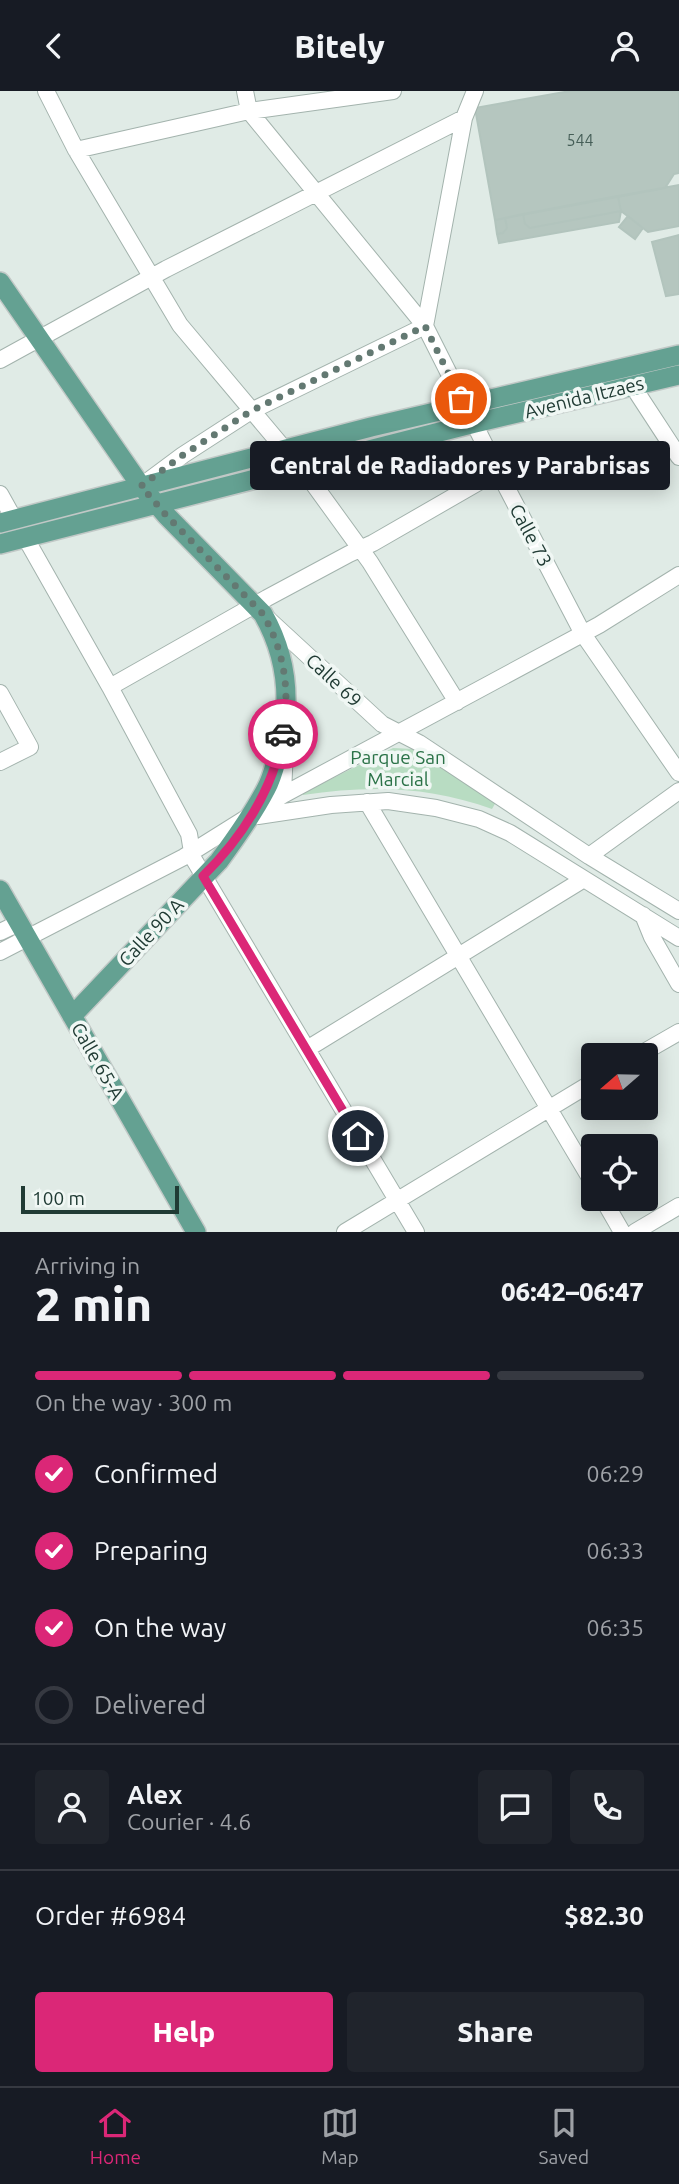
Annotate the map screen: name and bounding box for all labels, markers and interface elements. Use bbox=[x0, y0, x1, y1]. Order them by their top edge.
icon: back bbox=[35, 27, 73, 65]
icon: person bbox=[606, 27, 644, 65]
text: Bitely bbox=[294, 28, 385, 64]
house number: 544 bbox=[566, 131, 594, 149]
pin bbox=[431, 369, 491, 429]
street label: Avenida Itzaes bbox=[522, 372, 646, 422]
icon: bag bbox=[442, 380, 480, 418]
callout: Central de Radiadores y Parabrisas bbox=[251, 441, 671, 490]
text: Central de Radiadores y Parabrisas bbox=[270, 453, 650, 478]
street label: Calle 73 bbox=[505, 500, 557, 570]
street label: Calle 69 bbox=[302, 649, 366, 711]
courier bbox=[248, 699, 318, 769]
icon: car bbox=[264, 715, 302, 753]
park label: Parque San Marcial bbox=[350, 746, 446, 790]
street label: Calle 90 A bbox=[114, 893, 188, 970]
street label: Calle 65-A bbox=[67, 1018, 129, 1104]
north arrow bbox=[581, 1043, 658, 1120]
map controls bbox=[581, 1043, 658, 1211]
pin bbox=[328, 1106, 388, 1166]
icon: home bbox=[339, 1117, 377, 1155]
button: locate bbox=[581, 1134, 658, 1211]
scale bar bbox=[21, 1183, 178, 1215]
text: 100 m bbox=[32, 1187, 85, 1209]
text: Arriving in bbox=[35, 1253, 140, 1278]
text: 06:42–06:47 bbox=[501, 1277, 644, 1306]
text: 2 min bbox=[35, 1278, 152, 1330]
text: On the way · 300 m bbox=[35, 1390, 232, 1415]
icon: check bbox=[35, 1455, 73, 1493]
text: Confirmed bbox=[94, 1459, 218, 1488]
text: 06:29 bbox=[586, 1461, 644, 1486]
icon: check bbox=[35, 1532, 73, 1570]
text: Preparing bbox=[94, 1536, 208, 1565]
text: 06:33 bbox=[586, 1538, 644, 1563]
icon: check bbox=[35, 1609, 73, 1647]
text: On the way bbox=[94, 1613, 226, 1642]
text: 06:35 bbox=[586, 1615, 644, 1640]
text: Delivered bbox=[94, 1690, 206, 1719]
button: person bbox=[35, 1770, 109, 1844]
button: chat bbox=[478, 1770, 552, 1844]
button: phone bbox=[570, 1770, 644, 1844]
text: Alex bbox=[127, 1780, 182, 1809]
text: Courier · 4.6 bbox=[127, 1809, 251, 1834]
text: Order #6984 bbox=[35, 1901, 186, 1930]
text: $82.30 bbox=[564, 1901, 644, 1930]
button: Help bbox=[35, 1992, 333, 2072]
button: Share bbox=[347, 1992, 644, 2072]
tab: Home bbox=[90, 2104, 141, 2168]
tab: Map bbox=[321, 2104, 359, 2168]
tab: Saved bbox=[539, 2104, 589, 2168]

